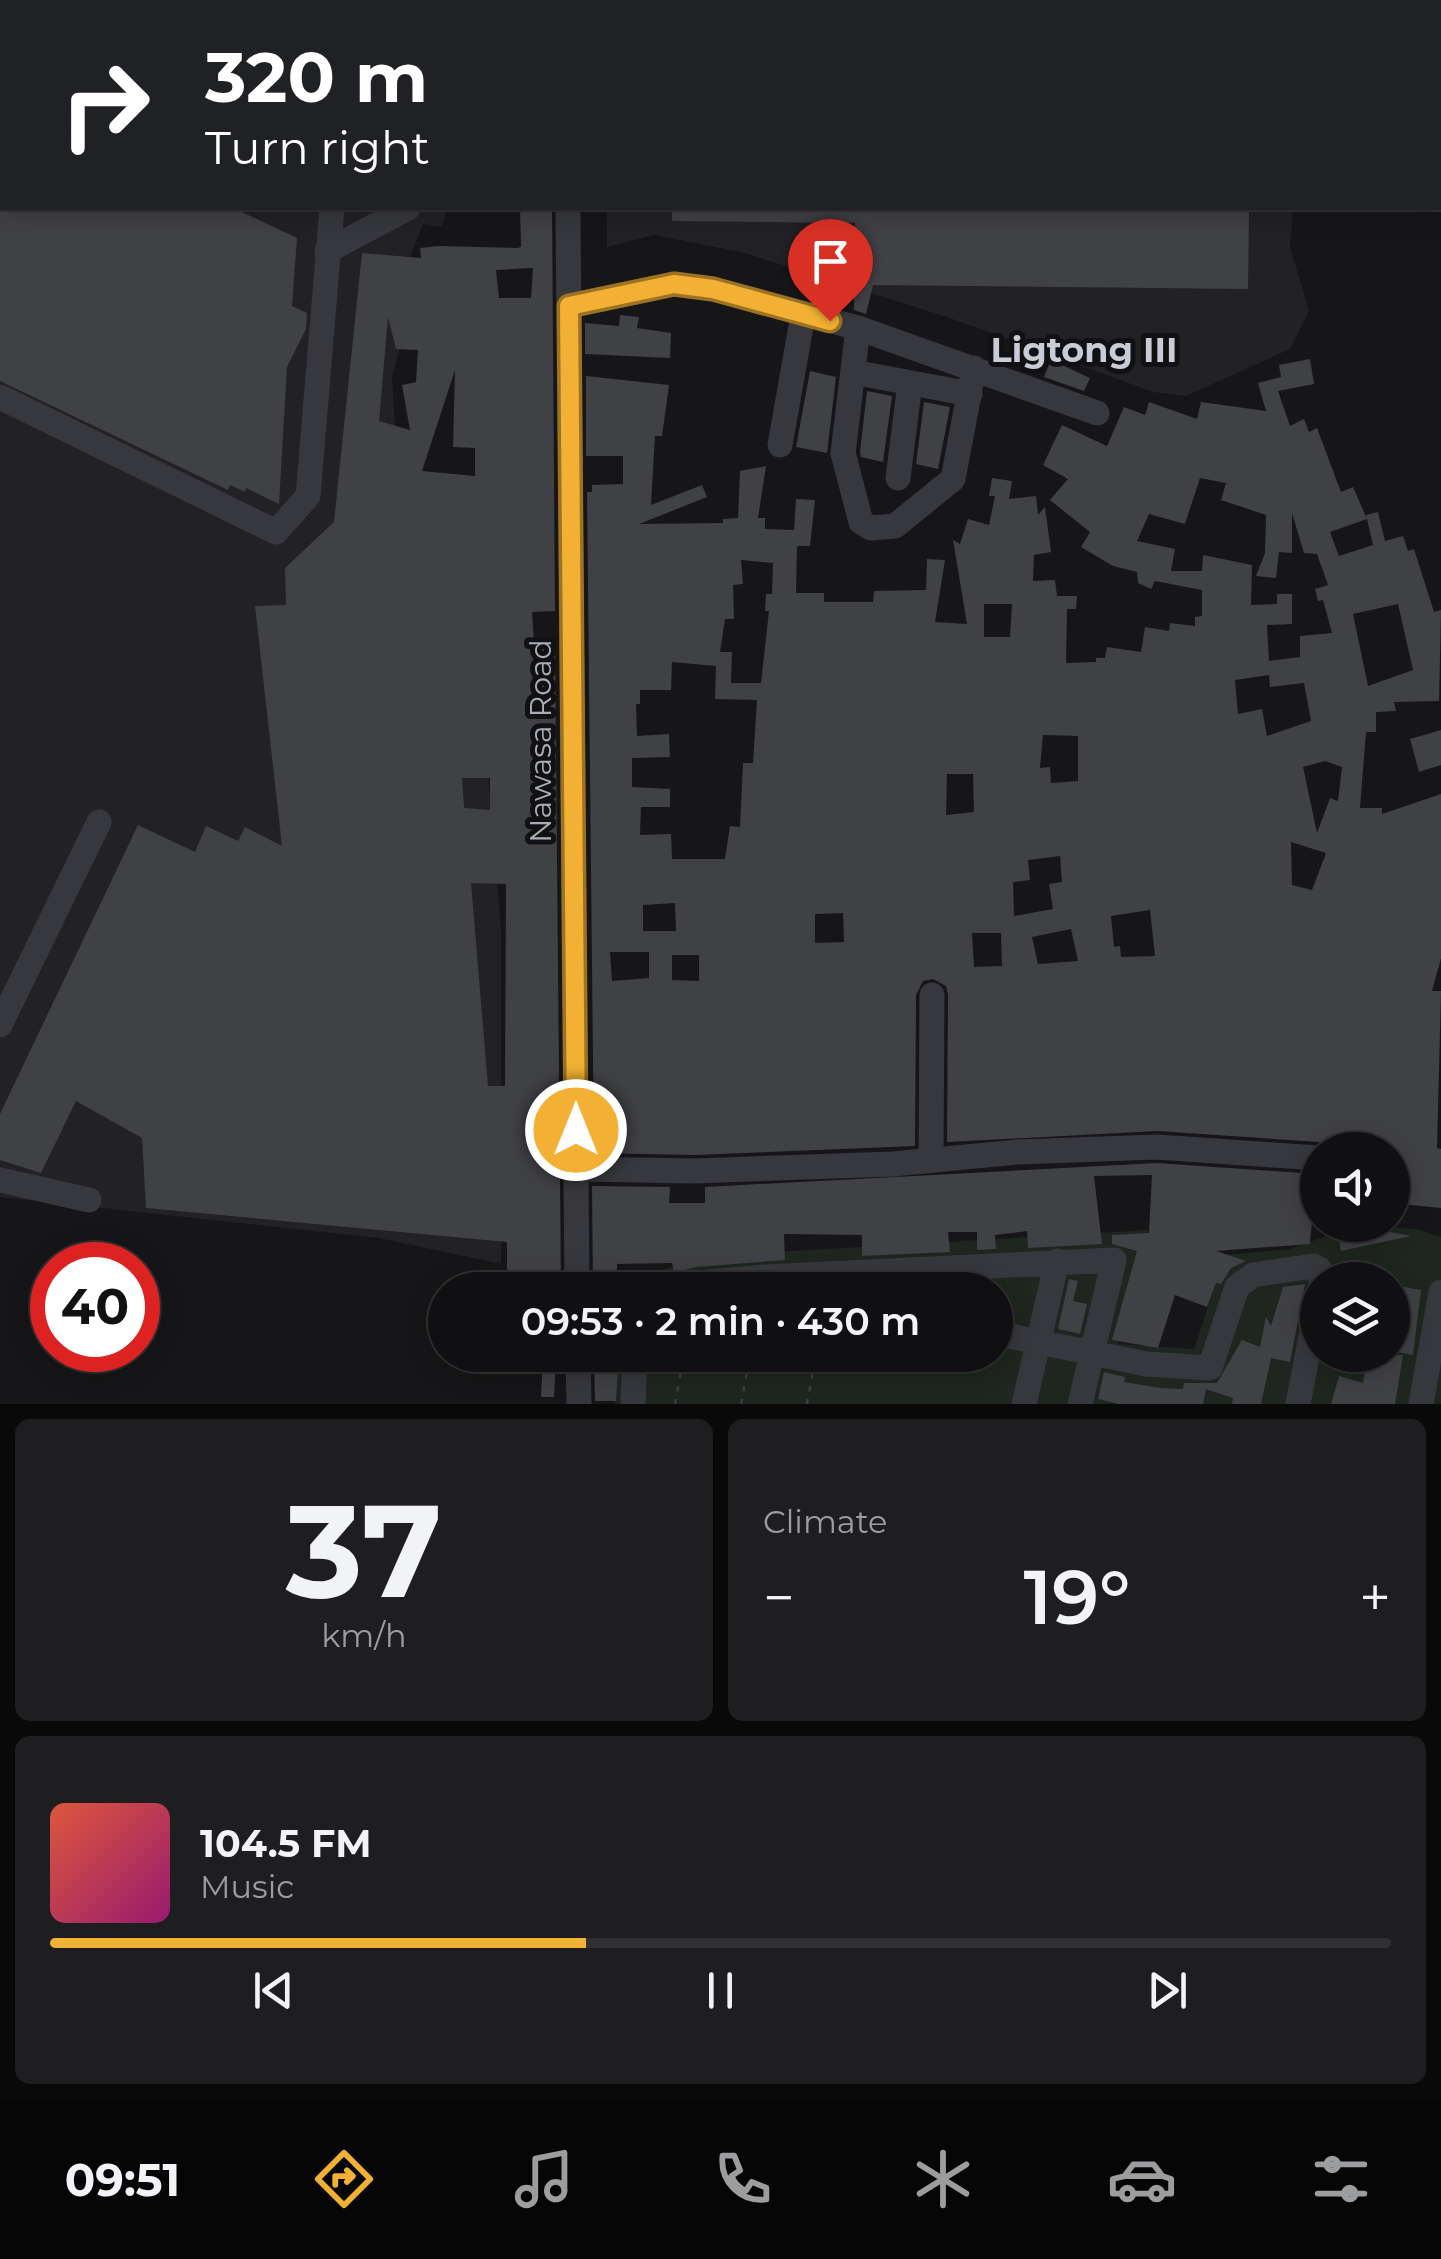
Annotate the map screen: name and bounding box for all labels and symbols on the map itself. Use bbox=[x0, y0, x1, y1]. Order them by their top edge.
pin bbox=[788, 219, 873, 322]
district label: Ligtong III bbox=[991, 328, 1177, 371]
street label: Nawasa Road bbox=[522, 639, 559, 843]
position arrow bbox=[524, 1078, 628, 1182]
speed limit sign: 40 bbox=[30, 1242, 160, 1372]

